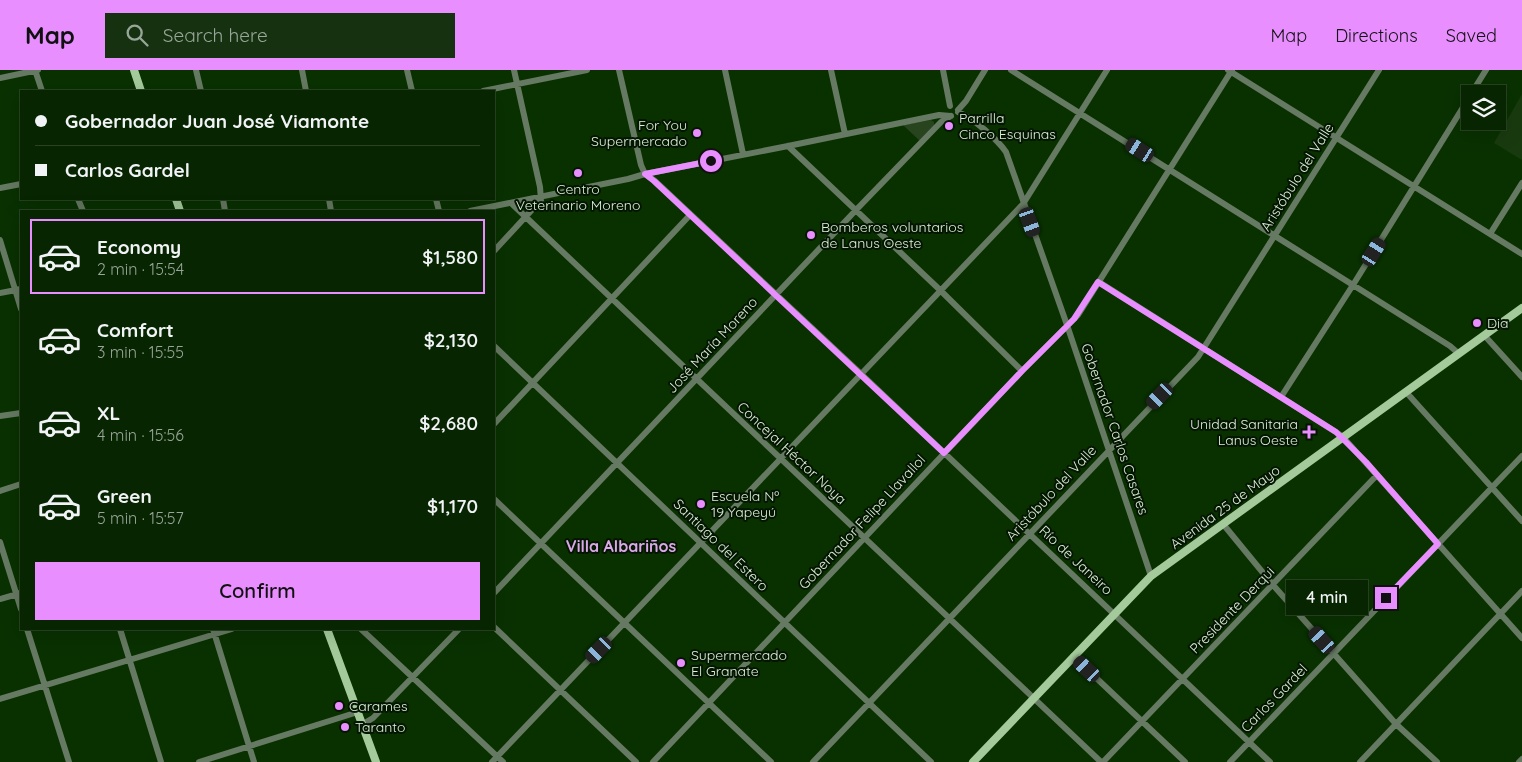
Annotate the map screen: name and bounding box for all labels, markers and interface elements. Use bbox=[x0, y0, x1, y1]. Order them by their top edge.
search box bbox=[105, 13, 455, 58]
text: Map bbox=[25, 20, 75, 50]
icon: search bbox=[123, 21, 151, 49]
text: Search here bbox=[163, 23, 268, 47]
text: Map bbox=[1270, 24, 1307, 47]
text: Directions bbox=[1335, 24, 1418, 47]
text: Saved bbox=[1446, 24, 1497, 47]
map controls bbox=[1461, 85, 1506, 130]
button: layers bbox=[1461, 85, 1506, 130]
text: Gobernador Juan José Viamonte bbox=[65, 109, 369, 133]
place label: Parrilla Cinco Esquinas bbox=[959, 109, 1056, 143]
place label: For You Supermercado bbox=[591, 116, 687, 150]
street label: Aristóbulo del Valle bbox=[1256, 119, 1338, 234]
marker: Parrilla Cinco Esquinas bbox=[943, 120, 955, 132]
marker: For You Supermercado bbox=[691, 127, 703, 139]
car bbox=[1123, 136, 1156, 164]
route start bbox=[700, 150, 722, 172]
text: Carlos Gardel bbox=[65, 158, 190, 182]
marker: Centro Veterinario Moreno bbox=[572, 167, 584, 179]
place label: Centro Veterinario Moreno bbox=[516, 180, 640, 214]
car bbox=[1017, 205, 1042, 239]
place label: Bomberos voluntarios de Lanus Oeste bbox=[821, 218, 963, 252]
marker: Bomberos voluntarios de Lanus Oeste bbox=[805, 229, 817, 241]
icon: car bbox=[37, 234, 82, 279]
text: Economy bbox=[97, 235, 181, 259]
car bbox=[1359, 235, 1388, 269]
text: $1,580 bbox=[422, 245, 478, 269]
text: 2 min · 15:54 bbox=[97, 259, 184, 279]
street label: José María Moreno bbox=[663, 293, 761, 397]
place label: Dia bbox=[1487, 314, 1509, 332]
icon: car bbox=[37, 317, 82, 362]
marker: Dia bbox=[1471, 317, 1483, 329]
text: Comfort bbox=[97, 318, 174, 342]
text: $2,130 bbox=[424, 328, 478, 352]
street label: Gobernador Carlos Casares bbox=[1077, 341, 1153, 517]
text: 3 min · 15:55 bbox=[97, 342, 184, 362]
car bbox=[1144, 380, 1175, 412]
street label: Concejal Héctor Noya bbox=[734, 398, 850, 508]
icon: car bbox=[37, 400, 82, 445]
text: XL bbox=[97, 401, 120, 425]
text: $2,680 bbox=[419, 411, 478, 435]
place label: Unidad Sanitaria Lanus Oeste bbox=[1190, 415, 1298, 449]
text: 4 min · 15:56 bbox=[97, 425, 184, 445]
marker: Unidad Sanitaria Lanus Oeste bbox=[1302, 425, 1316, 439]
street label: Aristóbulo del Valle bbox=[1002, 441, 1100, 545]
street label: Gobernador Felipe Llavallol bbox=[795, 451, 929, 593]
street label: Avenida 25 de Mayo bbox=[1166, 461, 1284, 553]
icon: car bbox=[37, 483, 82, 528]
text: Green bbox=[97, 484, 152, 508]
place label: Escuela Nº 19 Yapeyú bbox=[711, 487, 779, 521]
text: $1,170 bbox=[427, 494, 478, 518]
street label: Santiago del Estero bbox=[670, 495, 772, 595]
marker: Escuela Nº 19 Yapeyú bbox=[695, 498, 707, 510]
text: 5 min · 15:57 bbox=[97, 508, 184, 528]
street label: Río de Janeiro bbox=[1036, 521, 1116, 599]
district label: Villa Albariños bbox=[566, 536, 676, 556]
button: Confirm bbox=[35, 562, 480, 620]
street label: Presidente Derqui bbox=[1186, 563, 1278, 657]
callout: 4 min bbox=[1286, 580, 1368, 616]
text: 4 min bbox=[1306, 587, 1348, 607]
route end bbox=[1375, 587, 1397, 609]
car bbox=[1306, 624, 1337, 656]
car bbox=[583, 634, 614, 666]
place label: Supermercado El Granate bbox=[691, 646, 787, 680]
car bbox=[1070, 653, 1103, 685]
marker: Supermercado El Granate bbox=[675, 657, 687, 669]
street label: Carlos Gardel bbox=[1237, 660, 1311, 736]
place label: Carames bbox=[349, 697, 408, 715]
marker: Carames bbox=[333, 700, 345, 712]
place label: Taranto bbox=[355, 718, 405, 736]
marker: Taranto bbox=[339, 721, 351, 733]

